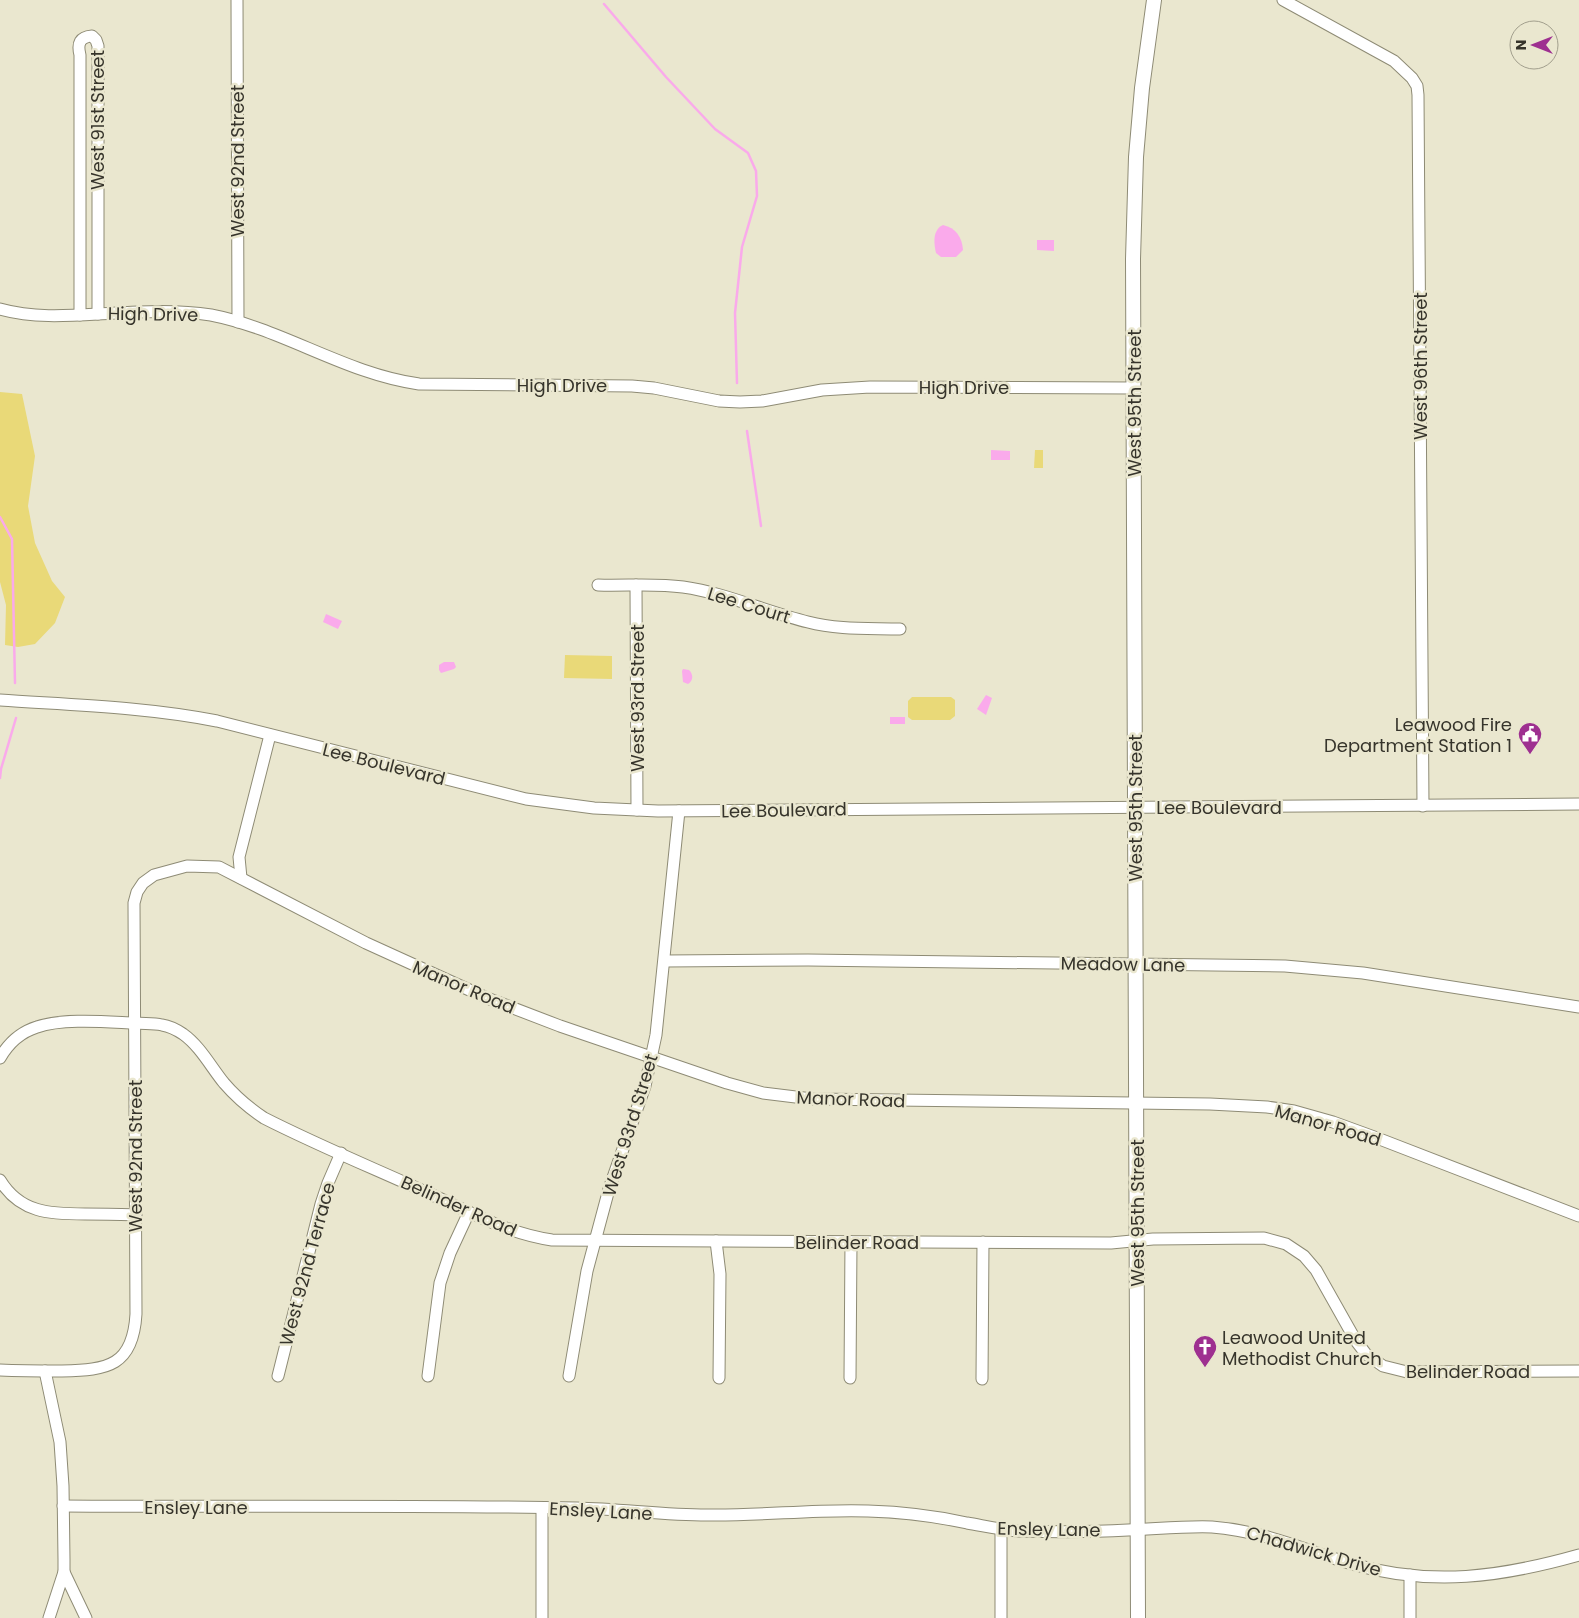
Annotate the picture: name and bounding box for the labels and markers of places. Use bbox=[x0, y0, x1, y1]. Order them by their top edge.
place label: Leawood Fire Department Station 1 bbox=[1324, 712, 1512, 758]
public building icon: Leawood Fire Department Station 1 bbox=[1517, 721, 1543, 755]
place label: Leawood United Methodist Church bbox=[1222, 1325, 1382, 1371]
church icon: Leawood United Methodist Church bbox=[1192, 1334, 1218, 1368]

